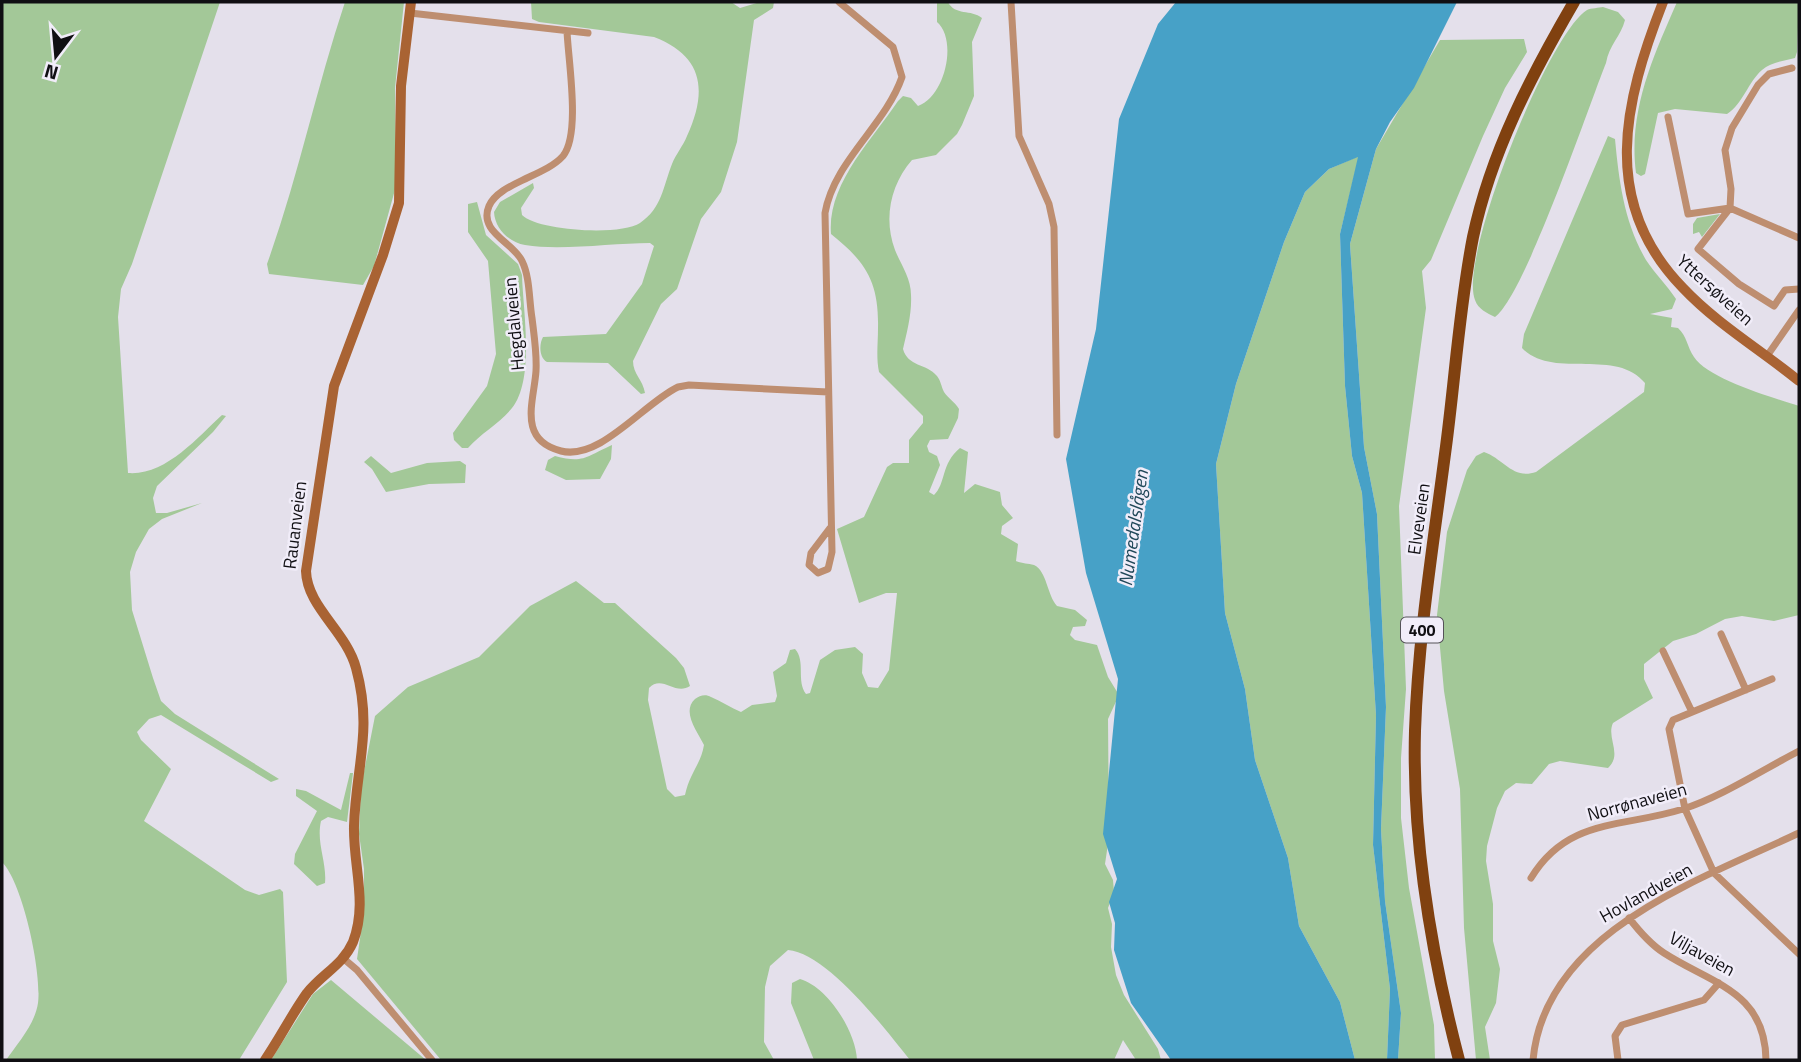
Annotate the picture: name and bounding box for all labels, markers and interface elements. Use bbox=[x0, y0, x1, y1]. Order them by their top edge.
north arrow bbox=[21, 21, 91, 91]
text: N bbox=[41, 57, 62, 89]
street label: Yttersøveien bbox=[1671, 248, 1760, 332]
street label: Hegdalveien bbox=[496, 276, 531, 372]
water label: Numedalslågen bbox=[1110, 468, 1155, 588]
street label: Rauanveien bbox=[276, 479, 313, 571]
street label: Elveveien bbox=[1400, 481, 1437, 556]
road number: 400 bbox=[1401, 618, 1443, 642]
street label: Norrønaveien bbox=[1584, 775, 1690, 828]
street label: Hovlandveien bbox=[1594, 856, 1697, 929]
street label: Viljaveien bbox=[1664, 924, 1740, 983]

